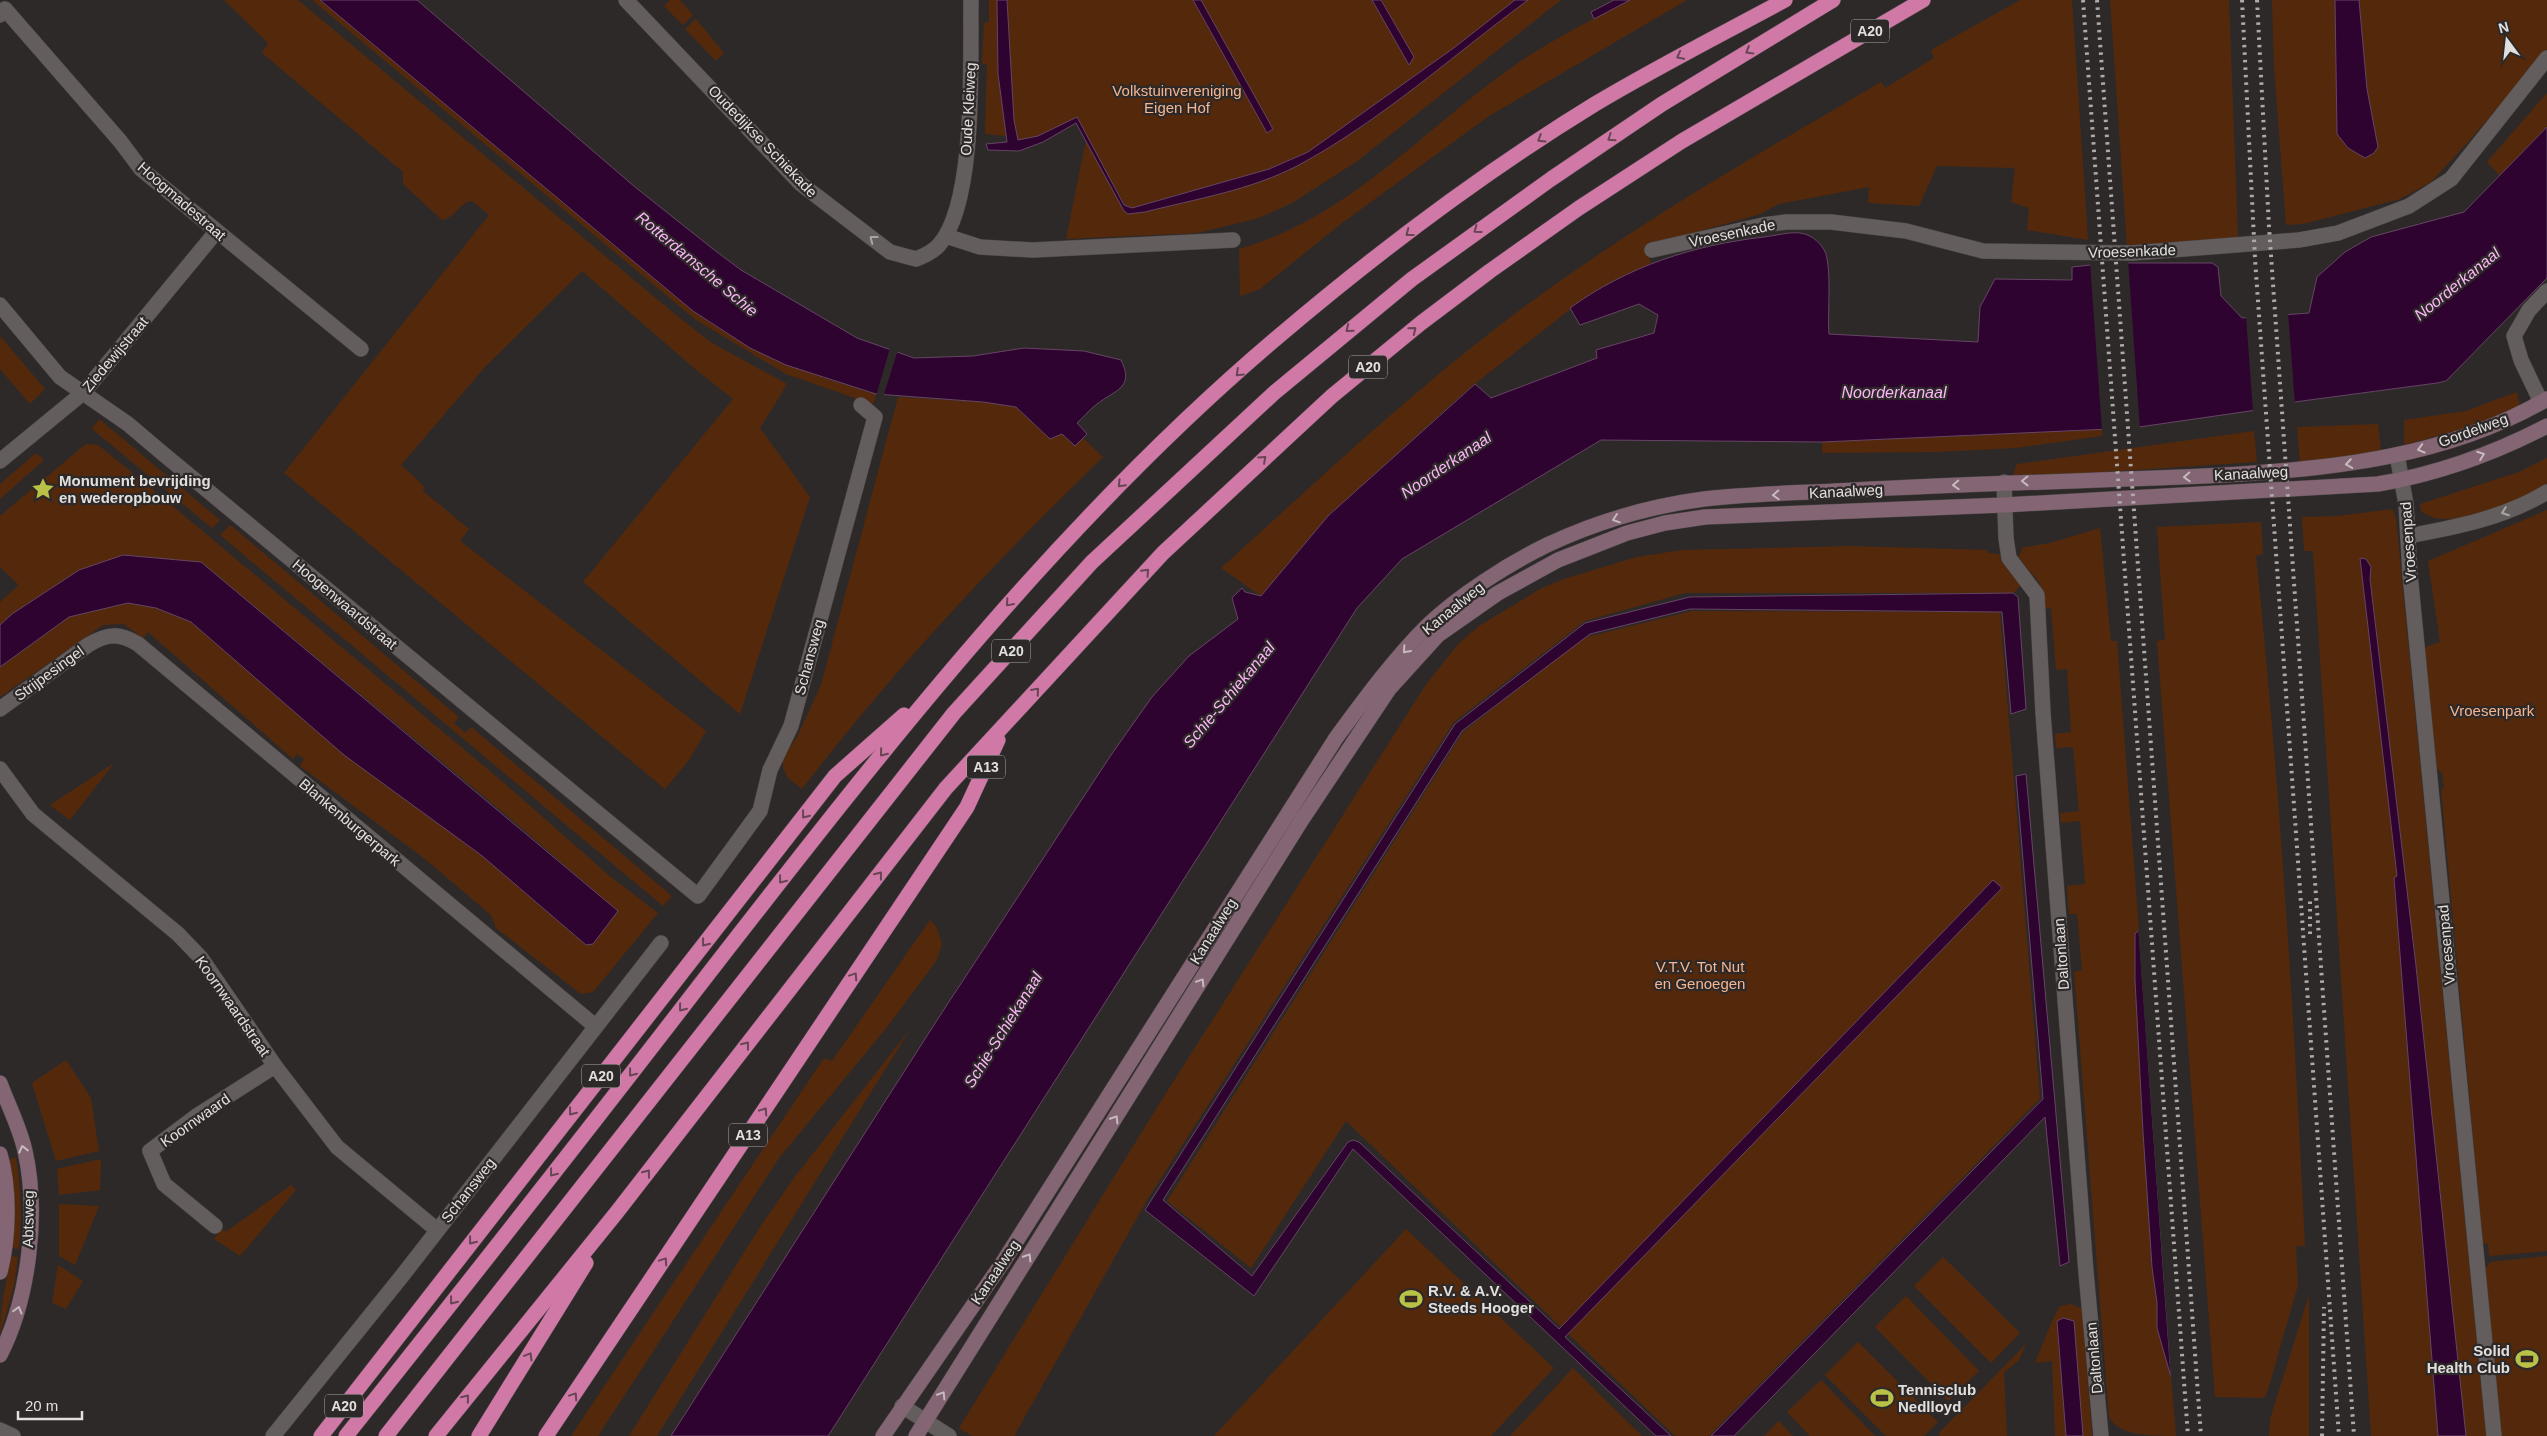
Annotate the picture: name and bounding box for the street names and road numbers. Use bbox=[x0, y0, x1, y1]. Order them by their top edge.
road number: A20 bbox=[1851, 20, 1889, 42]
street label: Oude Kleiweg bbox=[957, 62, 979, 156]
street label: Oudedijkse Schiekade bbox=[705, 81, 821, 201]
street label: Hoogmadestraat bbox=[135, 158, 230, 244]
street label: Vroesenkade bbox=[1687, 216, 1777, 250]
street label: Vroesenkade bbox=[2088, 241, 2176, 261]
street label: Ziedewijstraat bbox=[79, 312, 152, 395]
road number: A20 bbox=[1349, 356, 1387, 378]
street label: Gordelweg bbox=[2436, 410, 2510, 450]
street label: Kanaalweg bbox=[2213, 463, 2289, 483]
street label: Kanaalweg bbox=[1808, 481, 1884, 501]
street label: Vroesenpad bbox=[2397, 501, 2419, 583]
street label: Hoogenwaardstraat bbox=[289, 555, 401, 653]
street label: Kanaalweg bbox=[1419, 578, 1487, 638]
street label: Schansweg bbox=[791, 617, 827, 697]
road number: A20 bbox=[992, 640, 1030, 662]
street label: Strijpesingel bbox=[11, 642, 87, 704]
road number: A13 bbox=[967, 756, 1005, 779]
street label: Blankenburgerpark bbox=[296, 775, 404, 870]
street label: Kanaalweg bbox=[1186, 895, 1240, 967]
street label: Vroesenpad bbox=[2434, 904, 2458, 986]
street label: Daltonlaan bbox=[2050, 918, 2072, 990]
street label: Koornwaardstraat bbox=[192, 953, 274, 1060]
road number: A20 bbox=[582, 1064, 620, 1088]
street label: Koornwaard bbox=[157, 1090, 233, 1150]
road number: A13 bbox=[729, 1124, 767, 1146]
street label: Schansweg bbox=[437, 1154, 499, 1226]
street label: Abtsweg bbox=[19, 1190, 37, 1248]
street label: Kanaalweg bbox=[967, 1236, 1023, 1308]
street label: Daltonlaan bbox=[2082, 1322, 2106, 1394]
road number: A20 bbox=[325, 1394, 363, 1418]

